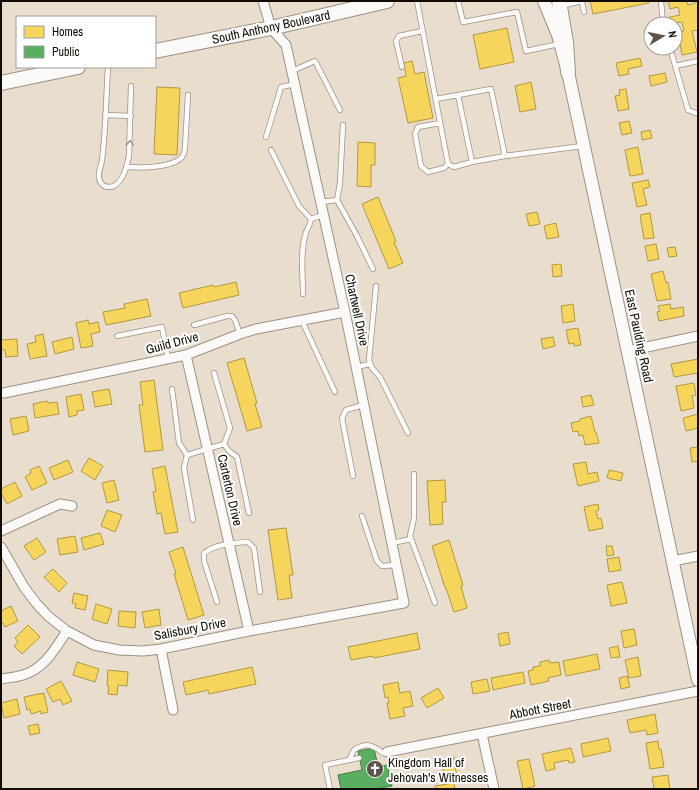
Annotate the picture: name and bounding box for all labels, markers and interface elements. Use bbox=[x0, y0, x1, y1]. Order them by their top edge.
street label: South Anthony Boulevard bbox=[210, 6, 332, 48]
legend bbox=[16, 16, 156, 68]
north arrow bbox=[643, 16, 683, 56]
text: Homes bbox=[52, 24, 83, 40]
text: N bbox=[665, 30, 680, 39]
text: Public bbox=[52, 44, 79, 60]
one-way arrow bbox=[126, 140, 134, 146]
street label: Chartwell Drive bbox=[341, 273, 373, 347]
street label: East Paulding Road bbox=[621, 288, 657, 384]
street label: Guild Drive bbox=[144, 328, 200, 358]
street label: Carterton Drive bbox=[214, 453, 246, 527]
street label: Salisbury Drive bbox=[153, 614, 227, 644]
street label: Abbott Street bbox=[507, 695, 572, 723]
place label: Kingdom Hall of Jehovah's Witnesses bbox=[388, 754, 488, 786]
church icon: Kingdom Hall of Jehovah's Witnesses bbox=[365, 759, 385, 779]

